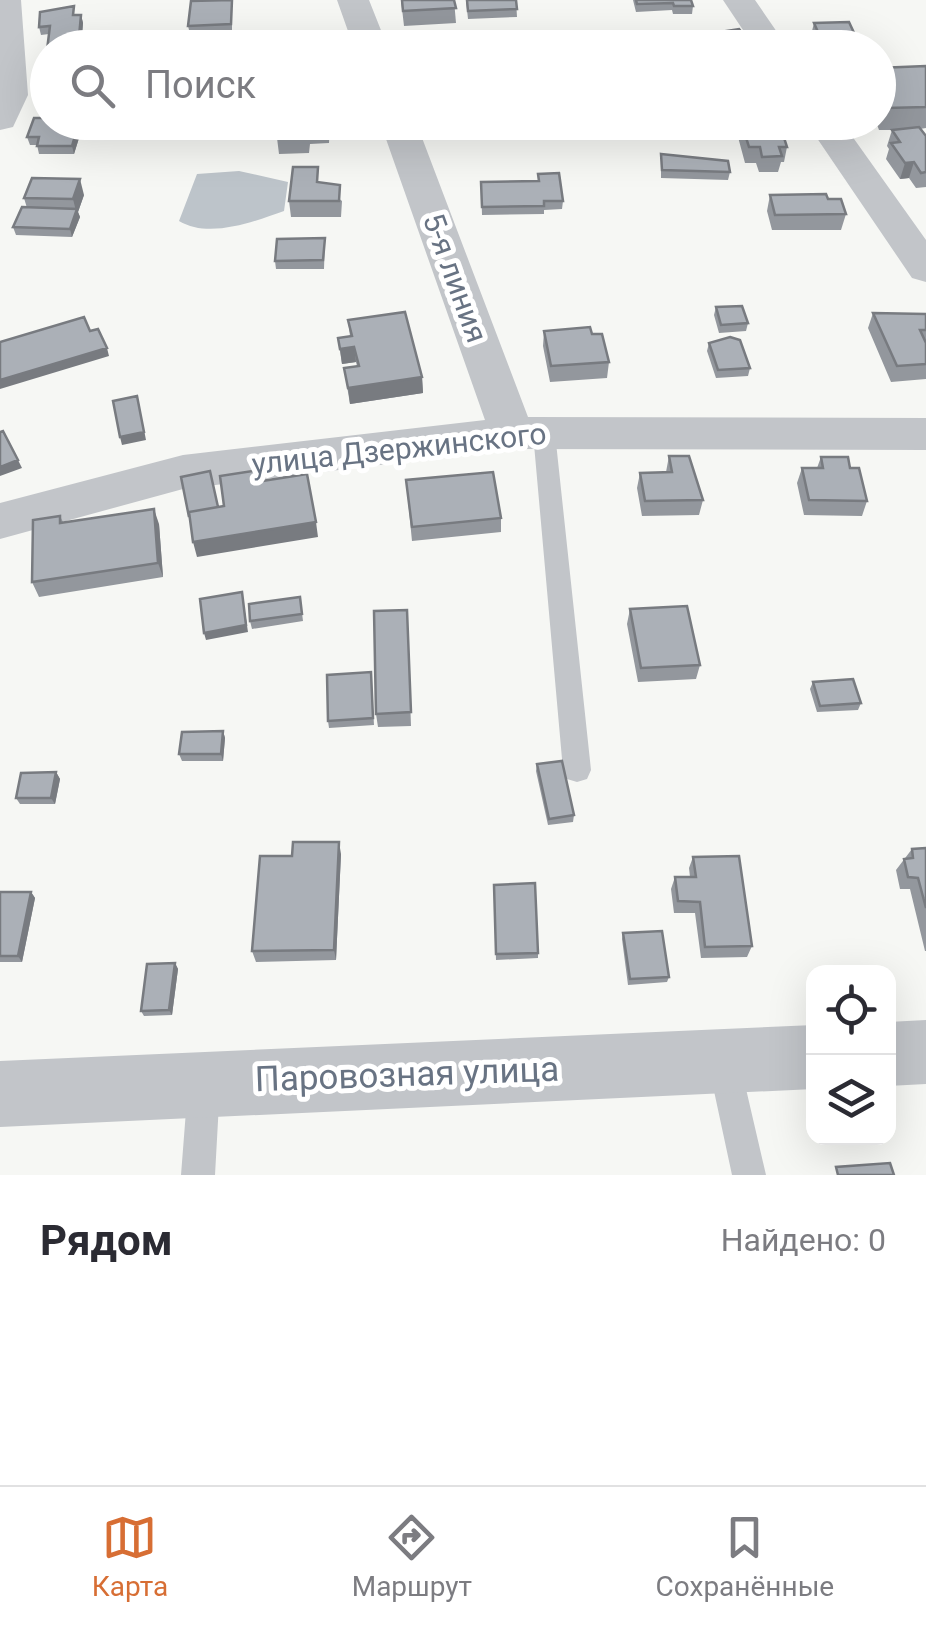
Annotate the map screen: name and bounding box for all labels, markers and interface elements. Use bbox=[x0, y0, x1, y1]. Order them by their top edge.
search box bbox=[30, 30, 896, 140]
icon: search bbox=[65, 58, 120, 113]
text: Поиск bbox=[145, 63, 256, 107]
street label: 5-я линия bbox=[416, 209, 495, 347]
street label: улица Дзержинского bbox=[250, 416, 548, 481]
map controls bbox=[806, 965, 896, 1145]
button: locate bbox=[806, 965, 896, 1055]
street label: Паровозная улица bbox=[254, 1049, 560, 1100]
button: layers bbox=[806, 1055, 896, 1145]
text: Рядом bbox=[40, 1216, 173, 1265]
text: Найдено: 0 bbox=[721, 1221, 886, 1259]
tab: Карта bbox=[92, 1510, 168, 1603]
tab: Маршрут bbox=[352, 1510, 472, 1603]
tab: Сохранённые bbox=[656, 1510, 834, 1603]

